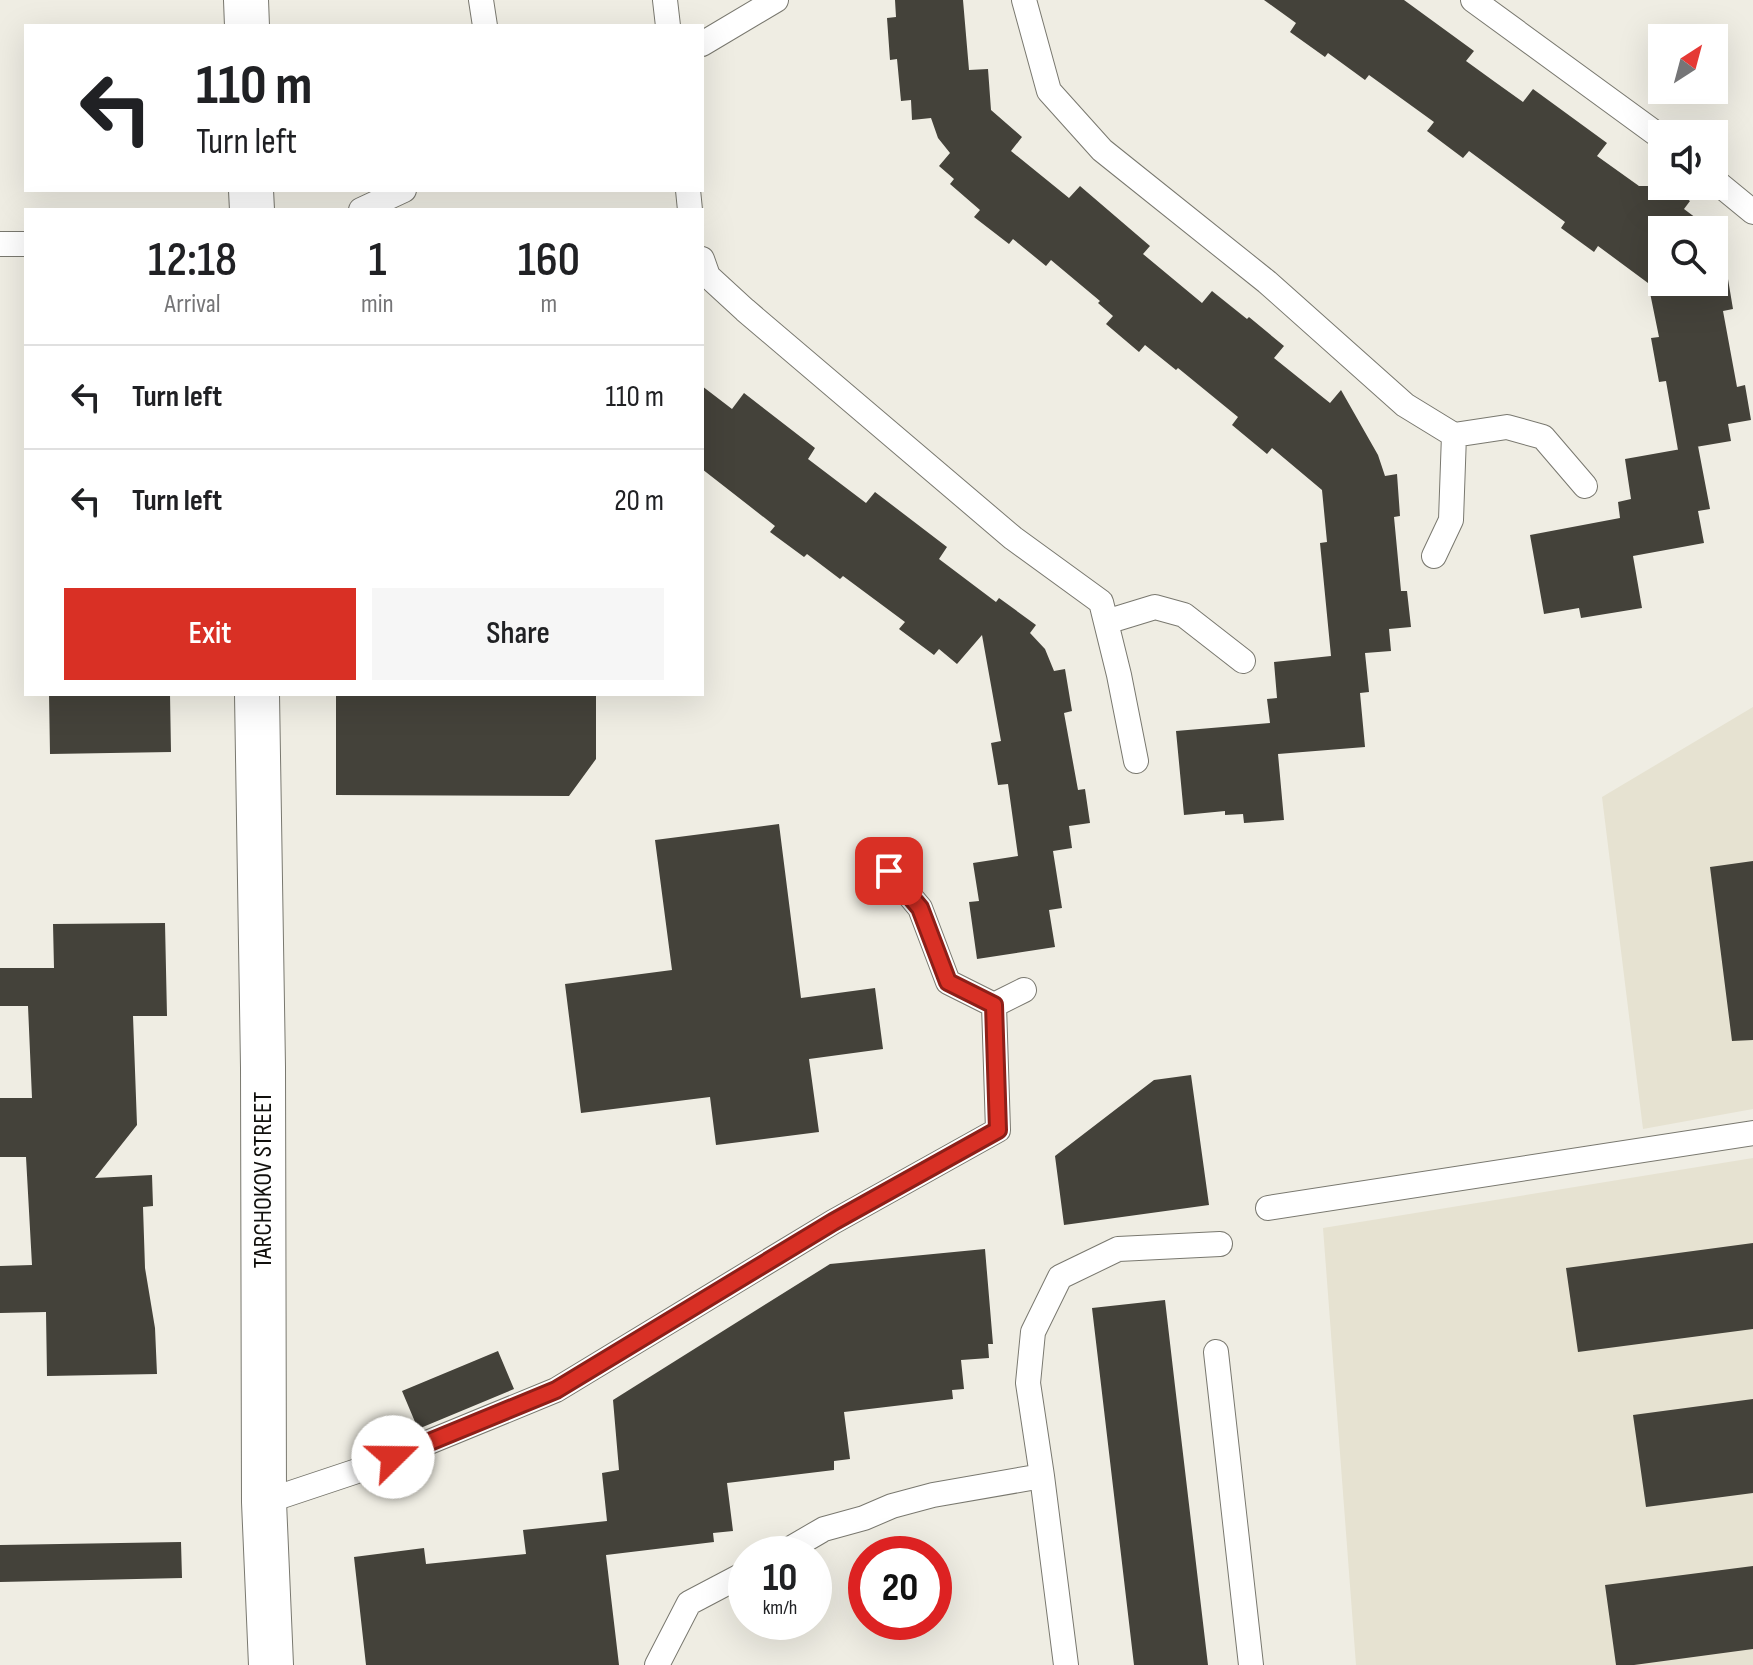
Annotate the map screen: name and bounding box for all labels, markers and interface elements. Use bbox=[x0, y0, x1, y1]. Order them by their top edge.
north arrow bbox=[1648, 24, 1728, 104]
map controls bbox=[1648, 24, 1728, 296]
text: 110 m bbox=[196, 53, 312, 120]
icon: left bbox=[64, 56, 168, 160]
button: sound bbox=[1648, 120, 1728, 200]
text: Turn left bbox=[196, 121, 297, 164]
button: search bbox=[1648, 216, 1728, 296]
text: 12:18 bbox=[148, 232, 237, 289]
text: 1 bbox=[368, 232, 386, 289]
text: 160 bbox=[518, 232, 580, 289]
text: Arrival bbox=[165, 289, 221, 320]
text: min bbox=[361, 289, 394, 320]
text: m bbox=[541, 289, 557, 320]
icon: left bbox=[64, 375, 108, 419]
text: Turn left bbox=[132, 379, 222, 415]
text: 110 m bbox=[606, 379, 664, 415]
icon: left bbox=[64, 479, 108, 523]
text: Turn left bbox=[132, 483, 222, 519]
text: 20 m bbox=[614, 483, 664, 519]
button: Exit bbox=[64, 588, 356, 680]
button: Share bbox=[372, 588, 664, 680]
pin bbox=[855, 837, 923, 905]
icon: arrive bbox=[867, 849, 911, 893]
street label: TARCHOKOV STREET bbox=[248, 1092, 279, 1268]
position arrow bbox=[351, 1415, 435, 1499]
speed limit sign: 20 bbox=[848, 1536, 952, 1640]
text: 10 bbox=[763, 1554, 797, 1602]
text: km/h bbox=[763, 1596, 797, 1620]

